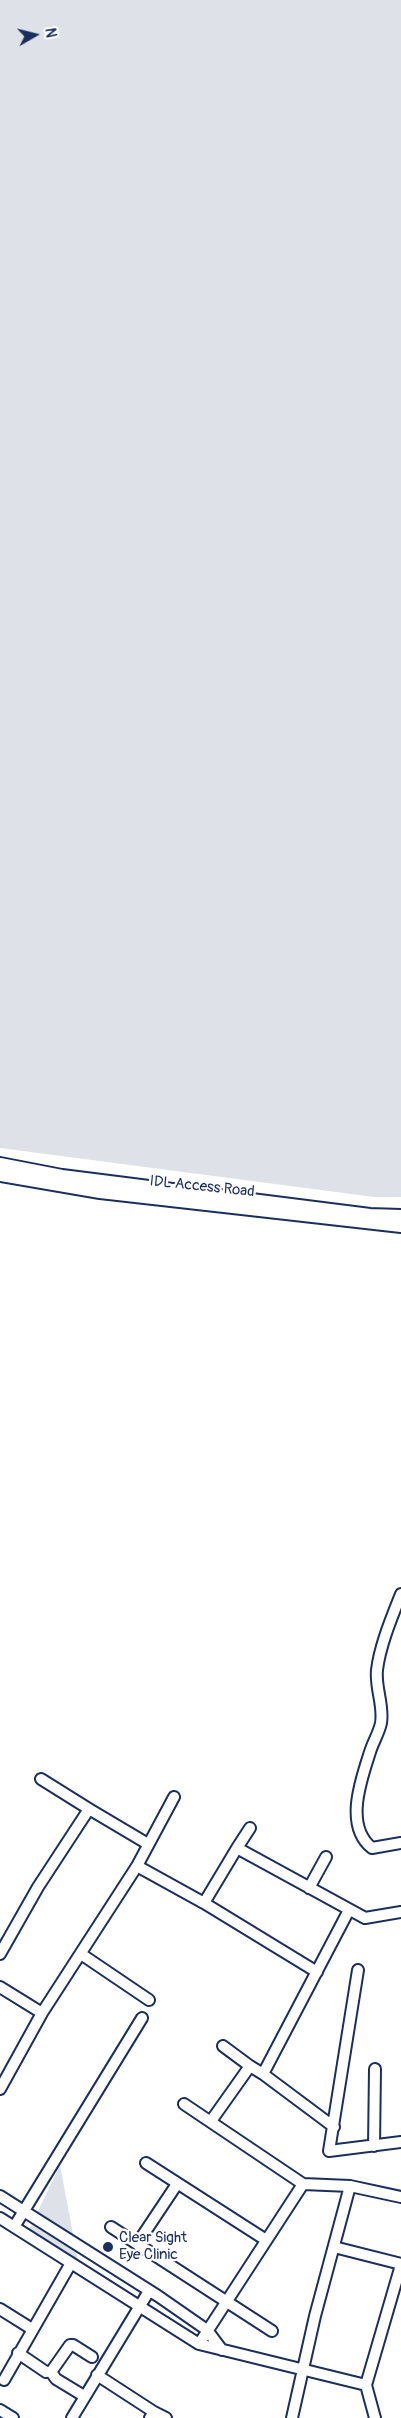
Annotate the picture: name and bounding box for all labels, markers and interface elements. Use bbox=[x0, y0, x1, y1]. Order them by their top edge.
north arrow bbox=[10, 10, 60, 60]
text: N bbox=[41, 27, 59, 39]
street label: IDL Access Road bbox=[149, 1173, 255, 1201]
place label: Clear Sight Eye Clinic bbox=[119, 2229, 187, 2264]
marker: Clear Sight Eye Clinic bbox=[101, 2240, 115, 2254]

